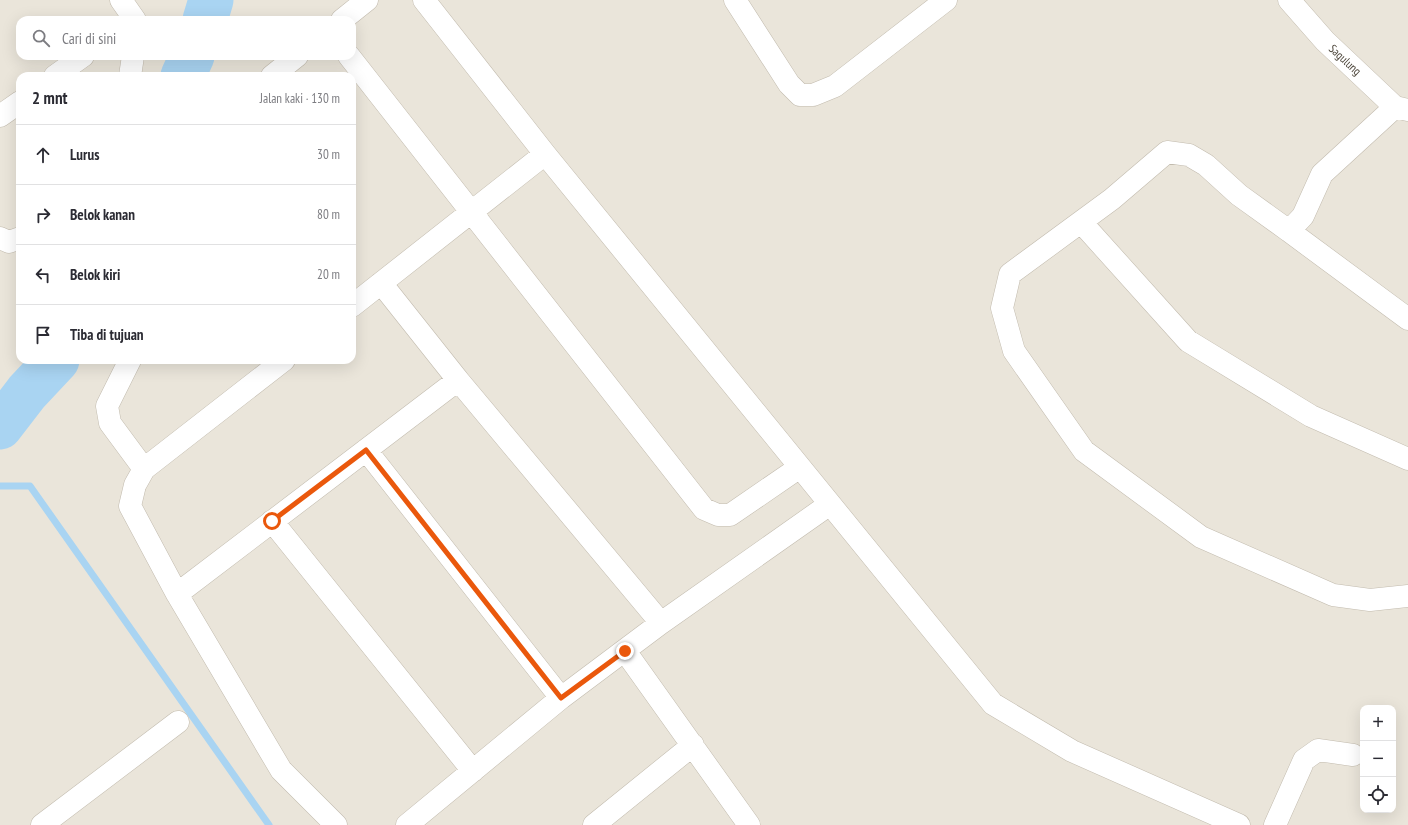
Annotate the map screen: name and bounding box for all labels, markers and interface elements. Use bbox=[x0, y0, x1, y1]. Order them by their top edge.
search box bbox=[16, 16, 356, 60]
icon: search bbox=[30, 27, 52, 49]
text: Cari di sini bbox=[62, 29, 116, 48]
street label: Sagulung bbox=[1326, 41, 1365, 78]
text: 2 mnt bbox=[32, 87, 67, 109]
text: Jalan kaki · 130 m bbox=[260, 90, 340, 107]
icon: ahead bbox=[32, 144, 54, 166]
text: Lurus bbox=[70, 145, 99, 164]
text: 30 m bbox=[317, 146, 340, 163]
icon: right bbox=[32, 204, 54, 226]
text: Belok kanan bbox=[70, 205, 135, 224]
text: 80 m bbox=[317, 206, 340, 223]
icon: left bbox=[32, 264, 54, 286]
text: Belok kiri bbox=[70, 265, 120, 284]
text: 20 m bbox=[317, 266, 340, 283]
icon: arrive bbox=[32, 324, 54, 346]
text: Tiba di tujuan bbox=[70, 325, 144, 344]
route start bbox=[263, 512, 281, 530]
route end bbox=[616, 642, 634, 660]
map controls bbox=[1360, 705, 1396, 813]
button: + bbox=[1360, 705, 1396, 741]
button: − bbox=[1360, 741, 1396, 777]
button: locate bbox=[1360, 777, 1396, 813]

